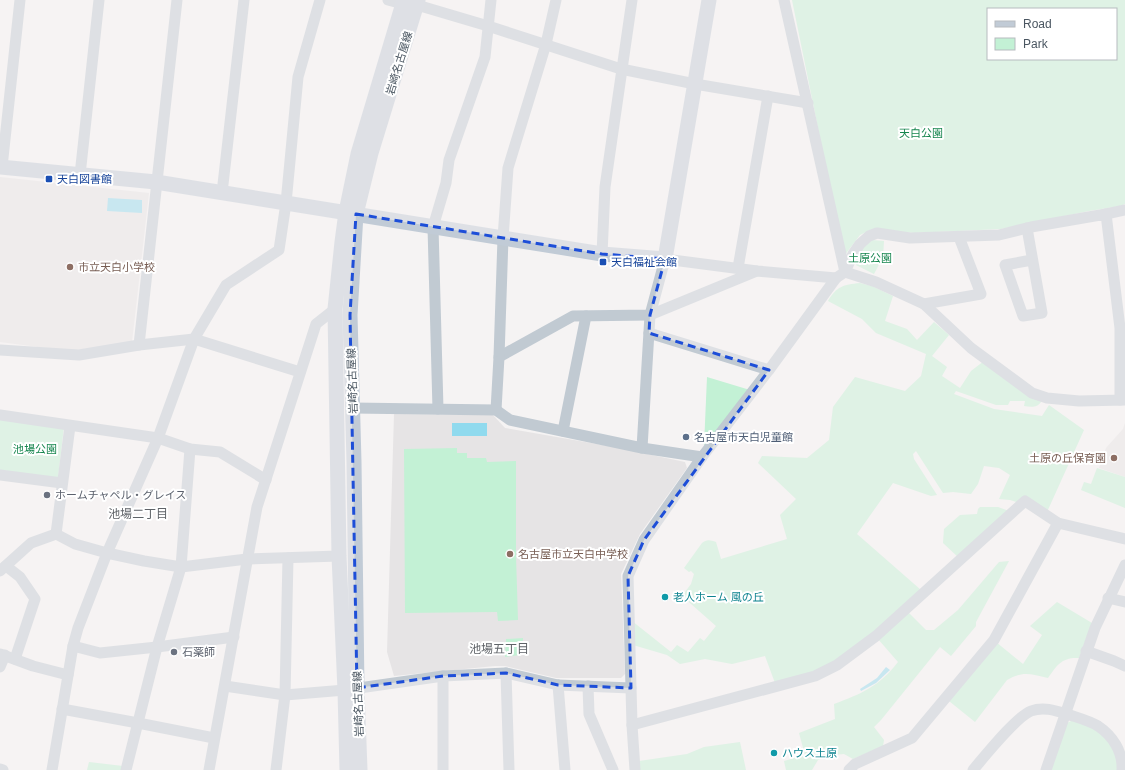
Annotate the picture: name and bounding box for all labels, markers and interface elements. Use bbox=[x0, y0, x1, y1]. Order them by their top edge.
legend bbox=[987, 8, 1117, 60]
text: Road bbox=[1023, 17, 1052, 31]
street label: 岩崎名古屋線 bbox=[384, 30, 414, 96]
text: Park bbox=[1023, 37, 1049, 51]
park label: 天白公園 bbox=[899, 127, 943, 139]
place label: 天白図書館 bbox=[57, 173, 112, 185]
marker: 天白図書館 bbox=[44, 174, 54, 184]
park label: 土原公園 bbox=[848, 252, 892, 264]
place label: 天白福祉会館 bbox=[611, 256, 677, 268]
marker: 天白福祉会館 bbox=[598, 257, 608, 267]
place label: 市立天白小学校 bbox=[78, 261, 155, 273]
marker: 市立天白小学校 bbox=[65, 262, 75, 272]
street label: 岩崎名古屋線 bbox=[345, 348, 359, 414]
place label: 名古屋市天白児童館 bbox=[694, 431, 793, 443]
marker: 名古屋市天白児童館 bbox=[681, 432, 691, 442]
park label: 池場公園 bbox=[13, 443, 57, 455]
place label: 土原の丘保育園 bbox=[1029, 452, 1106, 464]
marker: 土原の丘保育園 bbox=[1109, 453, 1119, 463]
place label: ホームチャペル・グレイス bbox=[55, 489, 186, 501]
marker: ホームチャペル・グレイス bbox=[42, 490, 52, 500]
district label: 池場二丁目 bbox=[108, 507, 168, 521]
place label: 名古屋市立天白中学校 bbox=[518, 548, 628, 560]
marker: 名古屋市立天白中学校 bbox=[505, 549, 515, 559]
place label: 老人ホーム 風の丘 bbox=[673, 591, 764, 603]
marker: 老人ホーム 風の丘 bbox=[660, 592, 670, 602]
district label: 池場五丁目 bbox=[469, 642, 529, 656]
place label: 石薬師 bbox=[182, 646, 215, 658]
marker: 石薬師 bbox=[169, 647, 179, 657]
street label: 岩崎名古屋線 bbox=[351, 671, 365, 737]
place label: ハウス土原 bbox=[782, 747, 837, 759]
marker: ハウス土原 bbox=[769, 748, 779, 758]

